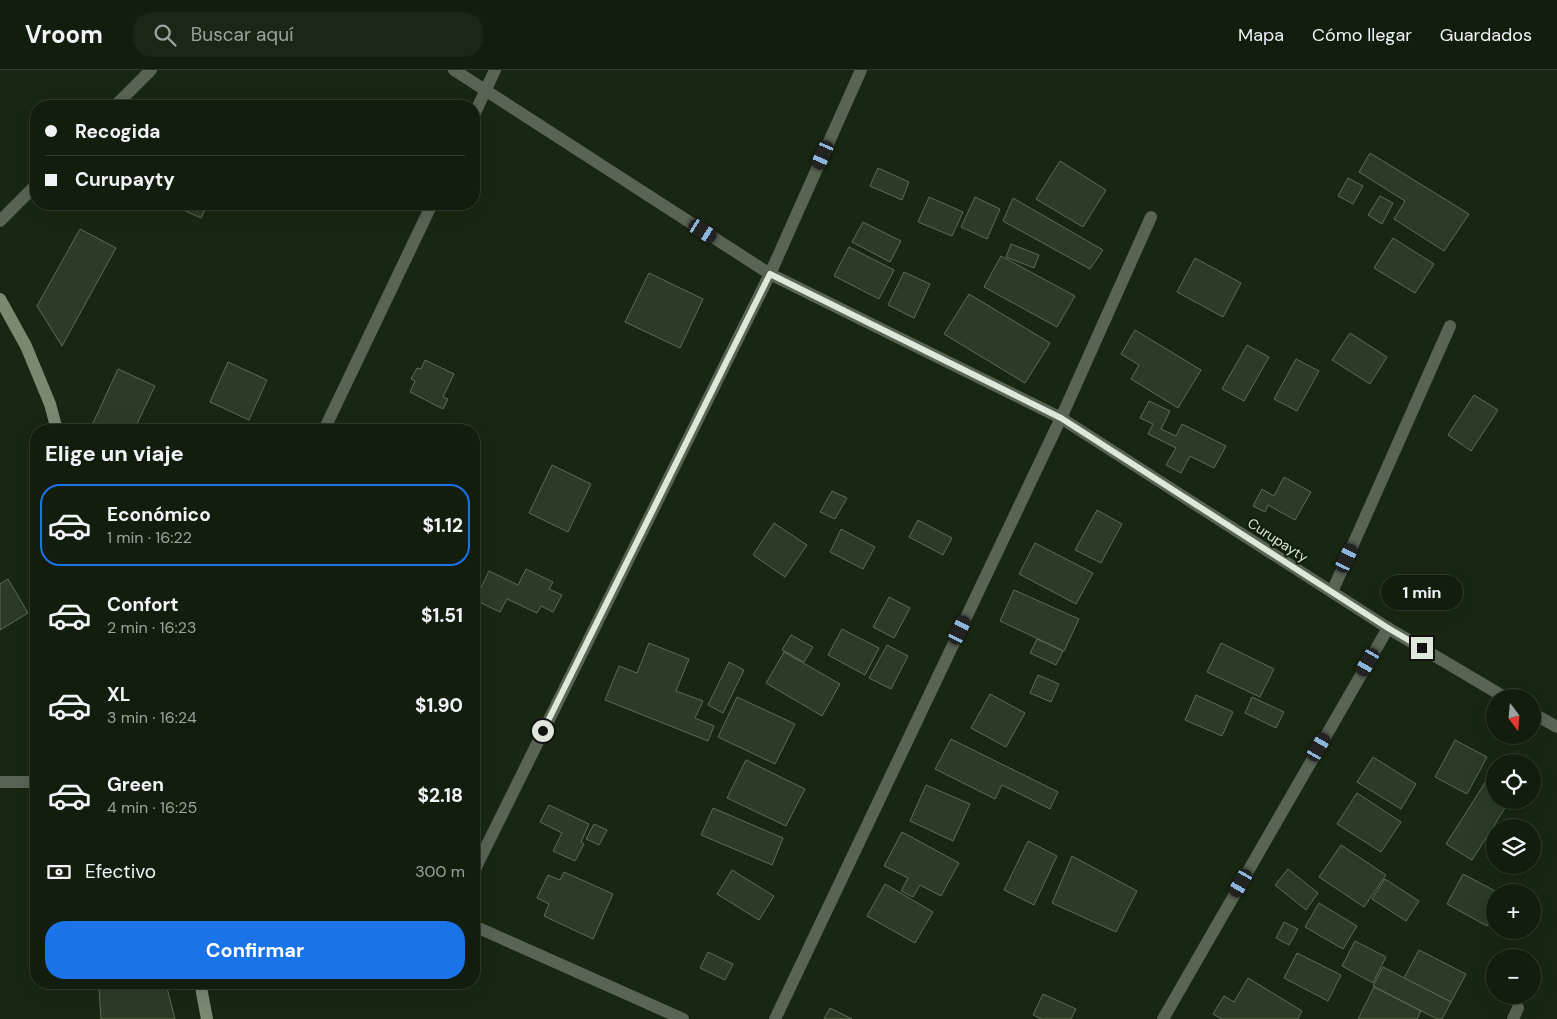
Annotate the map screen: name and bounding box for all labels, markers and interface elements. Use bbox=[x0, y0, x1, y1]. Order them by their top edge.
search box bbox=[133, 12, 483, 57]
text: Vroom bbox=[25, 19, 103, 50]
icon: search bbox=[151, 21, 179, 49]
text: Buscar aquí bbox=[191, 22, 293, 47]
text: Mapa bbox=[1238, 23, 1284, 47]
text: Cómo llegar bbox=[1312, 23, 1412, 47]
text: Guardados bbox=[1440, 23, 1532, 47]
text: Recogida bbox=[75, 119, 160, 144]
car bbox=[810, 138, 835, 172]
text: Curupayty bbox=[75, 167, 175, 192]
car bbox=[686, 217, 719, 245]
text: Elige un viaje bbox=[45, 439, 184, 468]
text: Económico bbox=[107, 502, 211, 527]
icon: car bbox=[47, 503, 92, 548]
text: $1.12 bbox=[423, 513, 463, 538]
street label: Curupayty bbox=[1244, 514, 1312, 566]
text: 1 min · 16:22 bbox=[107, 527, 192, 548]
car bbox=[1333, 541, 1360, 575]
callout: 1 min bbox=[1381, 576, 1463, 610]
text: 1 min bbox=[1403, 582, 1441, 603]
text: Confort bbox=[107, 592, 179, 617]
icon: car bbox=[47, 593, 92, 638]
text: $1.51 bbox=[421, 603, 463, 628]
car bbox=[946, 613, 973, 647]
text: 2 min · 16:23 bbox=[107, 617, 196, 638]
route end bbox=[1411, 637, 1433, 659]
car bbox=[1354, 645, 1381, 679]
text: XL bbox=[107, 682, 130, 707]
icon: car bbox=[47, 683, 92, 728]
north arrow bbox=[1486, 689, 1541, 744]
map controls bbox=[1486, 689, 1541, 1004]
text: $1.90 bbox=[415, 693, 463, 718]
text: 3 min · 16:24 bbox=[107, 707, 197, 728]
route start bbox=[532, 720, 554, 742]
car bbox=[1305, 730, 1332, 764]
button: locate bbox=[1486, 754, 1541, 809]
text: Green bbox=[107, 772, 164, 797]
icon: car bbox=[47, 773, 92, 818]
text: $2.18 bbox=[417, 783, 463, 808]
text: 4 min · 16:25 bbox=[107, 797, 197, 818]
button: layers bbox=[1486, 819, 1541, 874]
icon: cash bbox=[45, 858, 73, 886]
text: Efectivo bbox=[85, 859, 156, 884]
text: 300 m bbox=[415, 861, 465, 882]
car bbox=[1227, 866, 1254, 900]
button: + bbox=[1486, 884, 1541, 939]
button: Confirmar bbox=[45, 921, 465, 979]
button: − bbox=[1486, 949, 1541, 1004]

